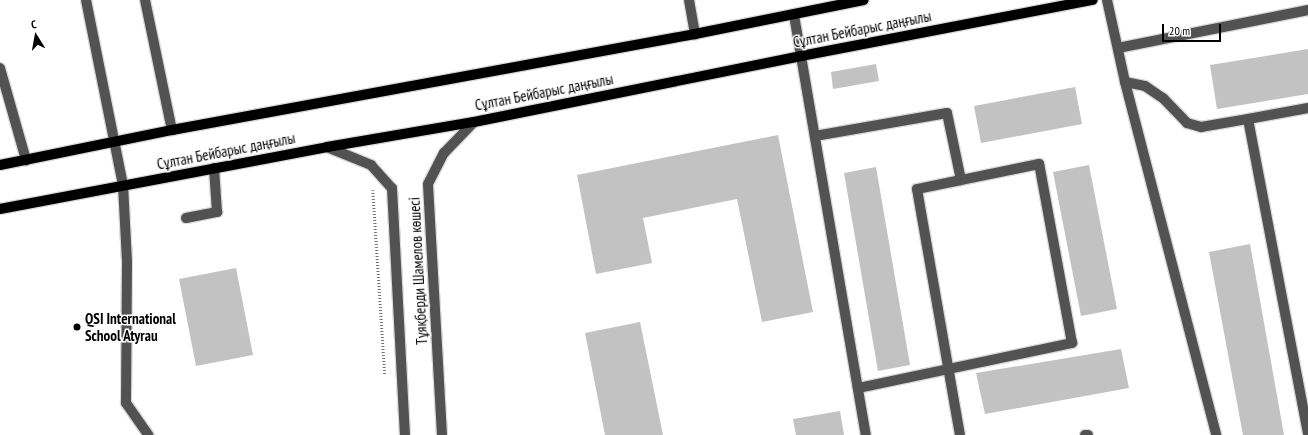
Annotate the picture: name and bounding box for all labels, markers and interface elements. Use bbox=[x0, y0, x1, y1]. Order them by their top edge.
street label: Сұлтан Бейбарыс даңғылы bbox=[791, 7, 933, 51]
north arrow bbox=[16, 16, 56, 56]
scale bar bbox=[1164, 16, 1223, 42]
text: С bbox=[30, 17, 38, 32]
text: 20 m bbox=[1169, 23, 1190, 38]
street label: Сұлтан Бейбарыс даңғылы bbox=[473, 70, 615, 114]
street label: Сұлтан Бейбарыс даңғылы bbox=[155, 129, 297, 173]
street label: Тұяқберди Шамелов көшесі bbox=[405, 197, 431, 345]
place label: QSI International School Atyrau bbox=[85, 309, 176, 344]
marker: QSI International School Atyrau bbox=[72, 322, 82, 332]

